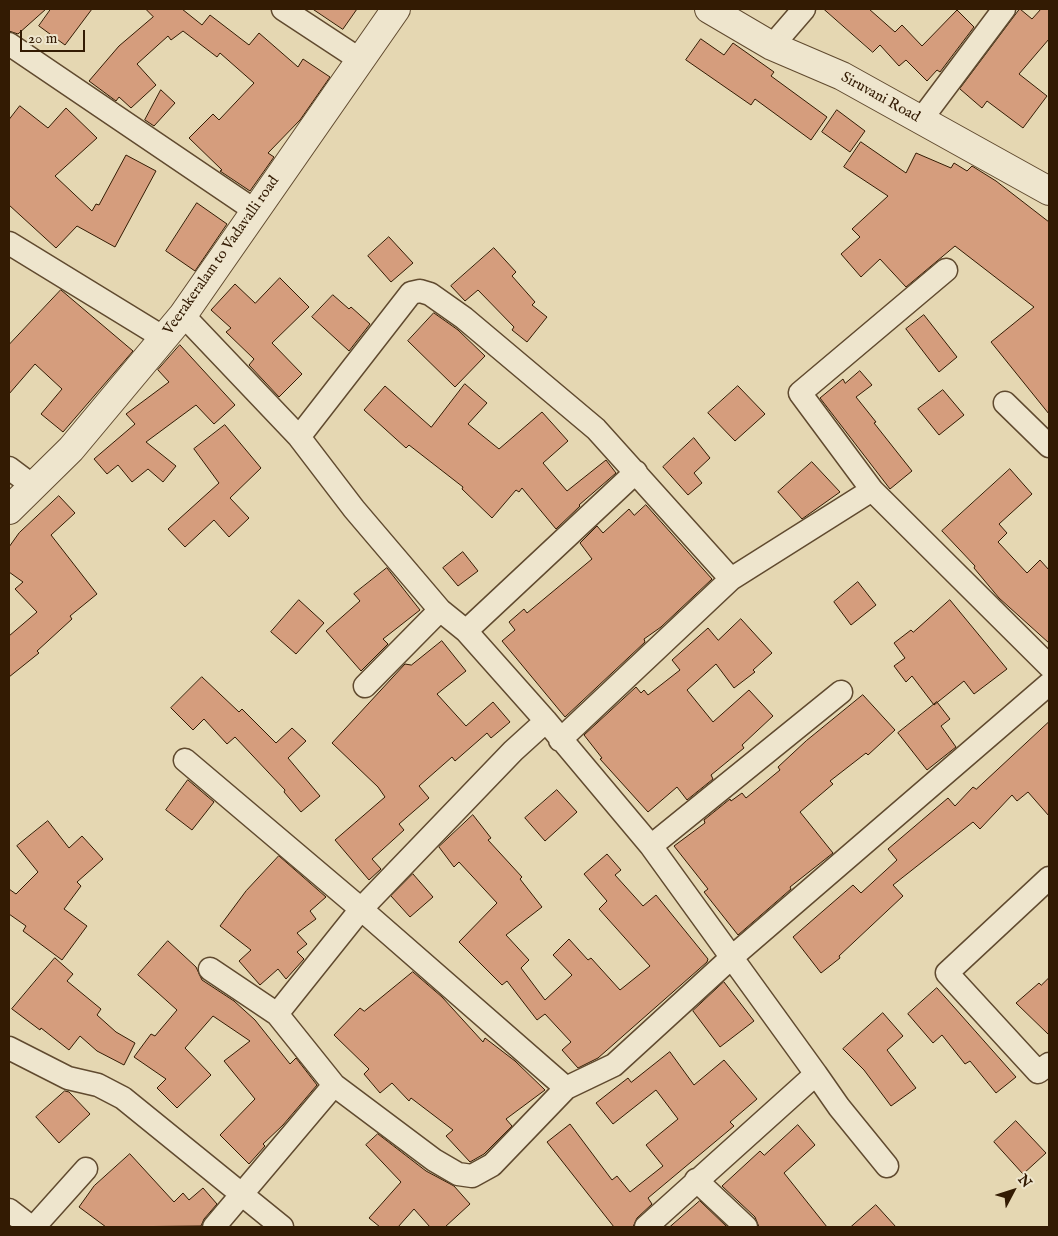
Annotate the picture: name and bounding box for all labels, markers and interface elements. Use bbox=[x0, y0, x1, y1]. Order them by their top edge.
scale bar bbox=[22, 20, 88, 52]
text: 20 m bbox=[28, 29, 57, 48]
street label: Siruvani Road bbox=[837, 69, 923, 127]
street label: Veerakeralam to Vadavalli road bbox=[160, 173, 284, 339]
north arrow bbox=[988, 1166, 1038, 1216]
text: N bbox=[1014, 1171, 1035, 1192]

